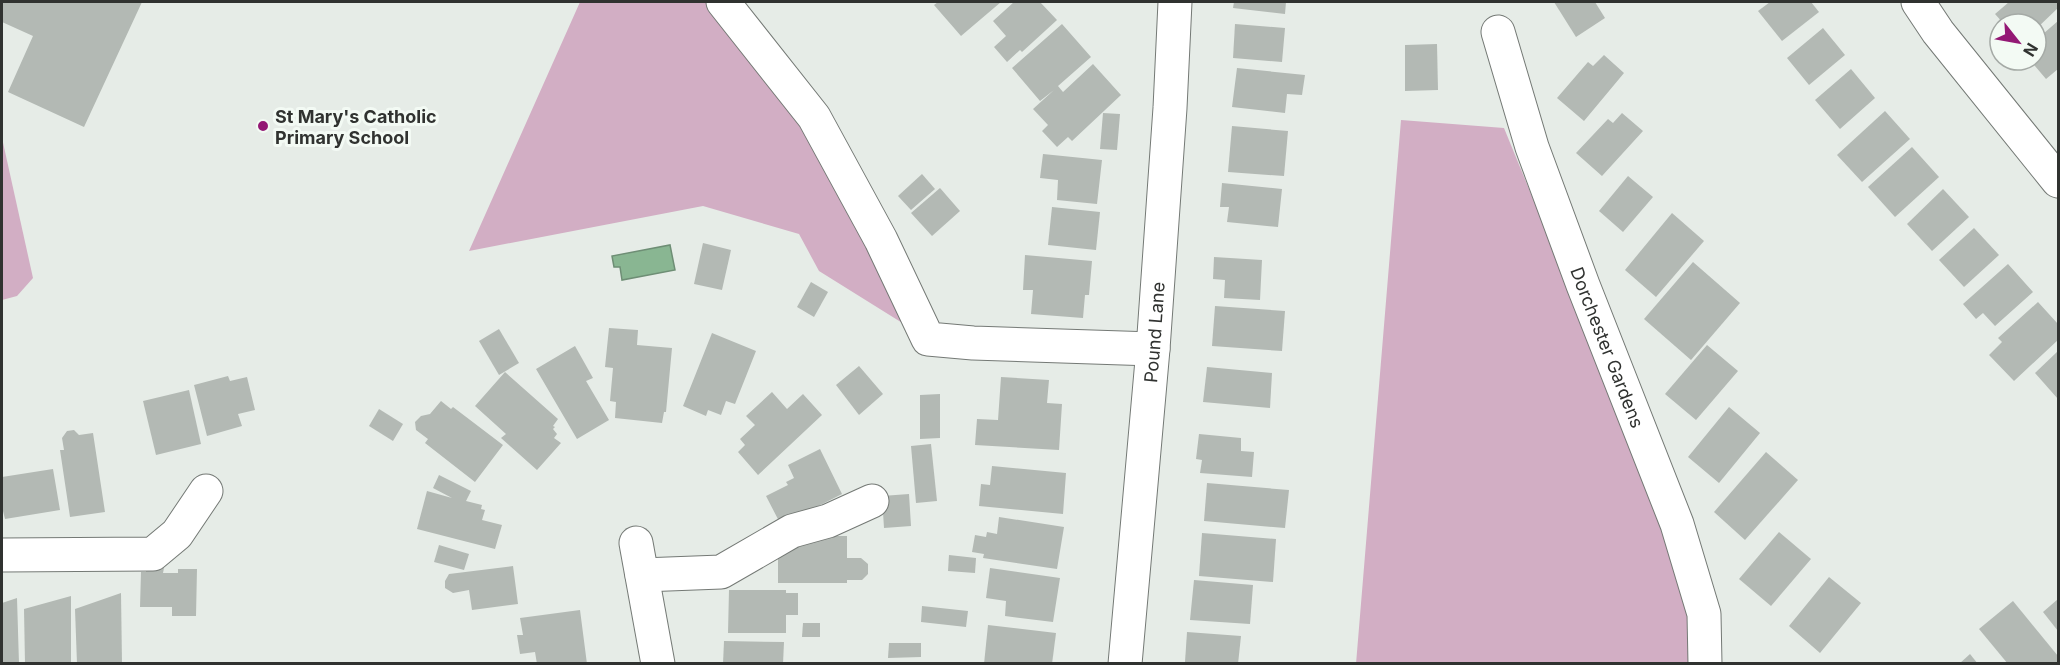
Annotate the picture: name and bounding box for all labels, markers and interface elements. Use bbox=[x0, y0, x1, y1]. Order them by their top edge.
north arrow bbox=[1988, 12, 2048, 72]
text: N bbox=[2019, 39, 2043, 60]
place label: St Mary's Catholic Primary School bbox=[275, 106, 437, 148]
marker: St Mary's Catholic Primary School bbox=[256, 119, 270, 133]
street label: Dorchester Gardens bbox=[1567, 264, 1649, 431]
street label: Pound Lane bbox=[1140, 281, 1168, 384]

